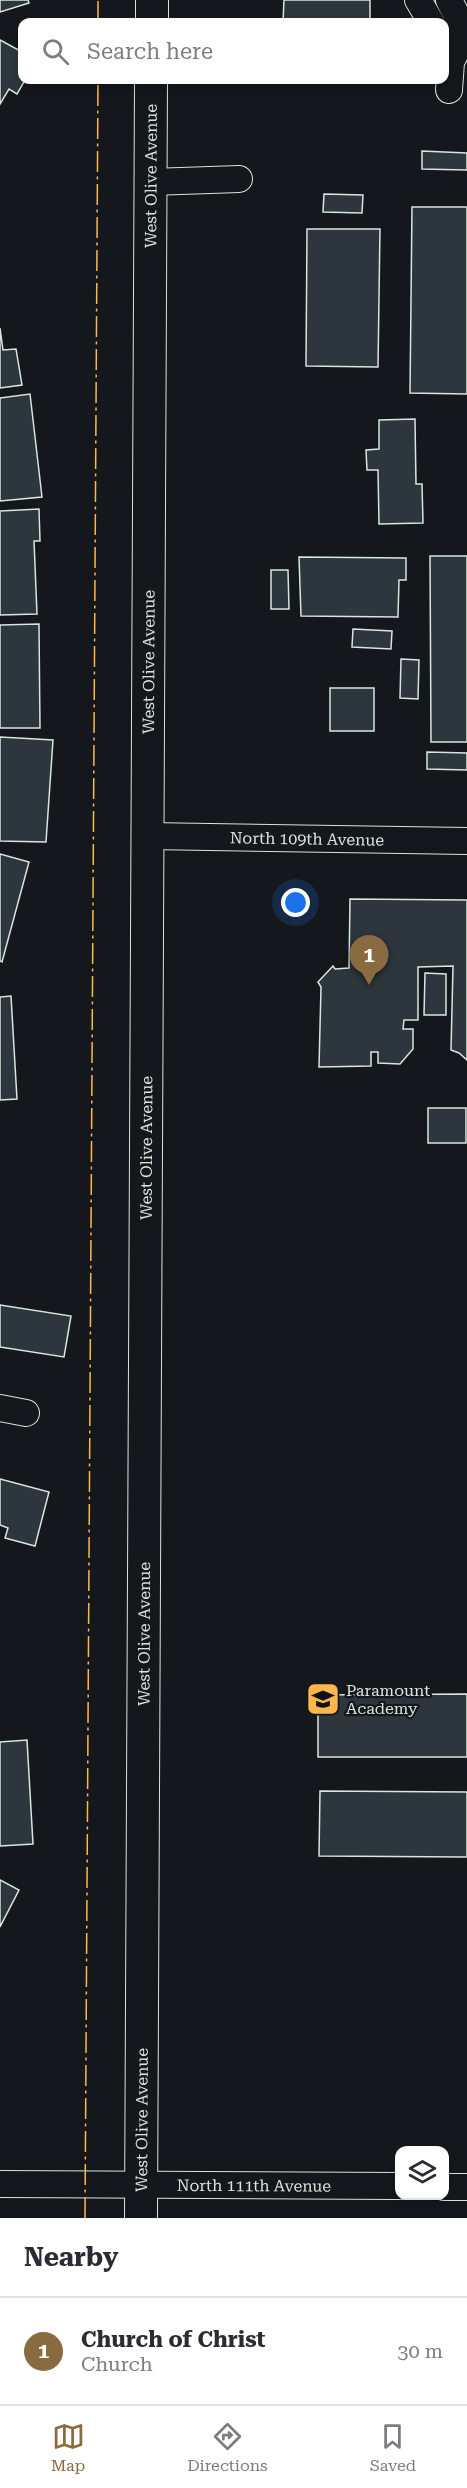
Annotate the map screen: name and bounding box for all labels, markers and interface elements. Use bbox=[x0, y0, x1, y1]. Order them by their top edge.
search box bbox=[18, 18, 449, 84]
icon: search bbox=[39, 35, 72, 68]
text: Search here bbox=[87, 39, 213, 64]
street label: West Olive Avenue bbox=[141, 104, 161, 248]
street label: West Olive Avenue bbox=[139, 590, 159, 734]
street label: North 109th Avenue bbox=[230, 828, 385, 850]
your location bbox=[281, 888, 310, 917]
pin: 1 bbox=[350, 936, 388, 985]
street label: West Olive Avenue bbox=[137, 1076, 156, 1220]
street label: West Olive Avenue bbox=[134, 1562, 154, 1706]
school or university icon: Paramount Academy bbox=[305, 1681, 341, 1717]
place label: Paramount Academy bbox=[346, 1681, 430, 1718]
street label: West Olive Avenue bbox=[132, 2048, 152, 2192]
map controls bbox=[395, 2146, 449, 2200]
button: layers bbox=[395, 2146, 449, 2200]
street label: North 111th Avenue bbox=[177, 2176, 331, 2196]
text: Nearby bbox=[24, 2242, 118, 2272]
text: Church of Christ bbox=[81, 2327, 265, 2352]
text: 1 bbox=[38, 2339, 49, 2363]
text: 30 m bbox=[397, 2339, 443, 2363]
text: Church bbox=[81, 2352, 153, 2376]
tab: Map bbox=[51, 2420, 85, 2475]
tab: Directions bbox=[187, 2420, 268, 2475]
tab: Saved bbox=[370, 2420, 416, 2475]

